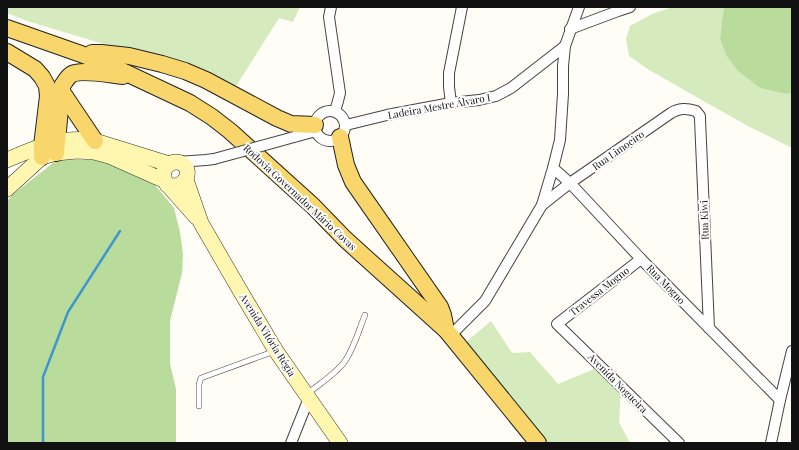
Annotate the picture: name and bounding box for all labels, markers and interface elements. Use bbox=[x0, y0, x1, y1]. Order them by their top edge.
street label: Ladeira Mestre Álvaro I bbox=[387, 90, 491, 122]
street label: Rua Limoeiro bbox=[589, 127, 647, 173]
street label: Rodovia Governador Mário Covas bbox=[241, 141, 359, 253]
street label: Rua Kiwi bbox=[696, 200, 712, 240]
street label: Rua Mogno bbox=[643, 261, 689, 307]
street label: Travessa Mogno bbox=[566, 263, 632, 319]
street label: Avenida Vitória Régia bbox=[236, 290, 299, 379]
street label: Avenida Nogueira bbox=[584, 349, 651, 416]

